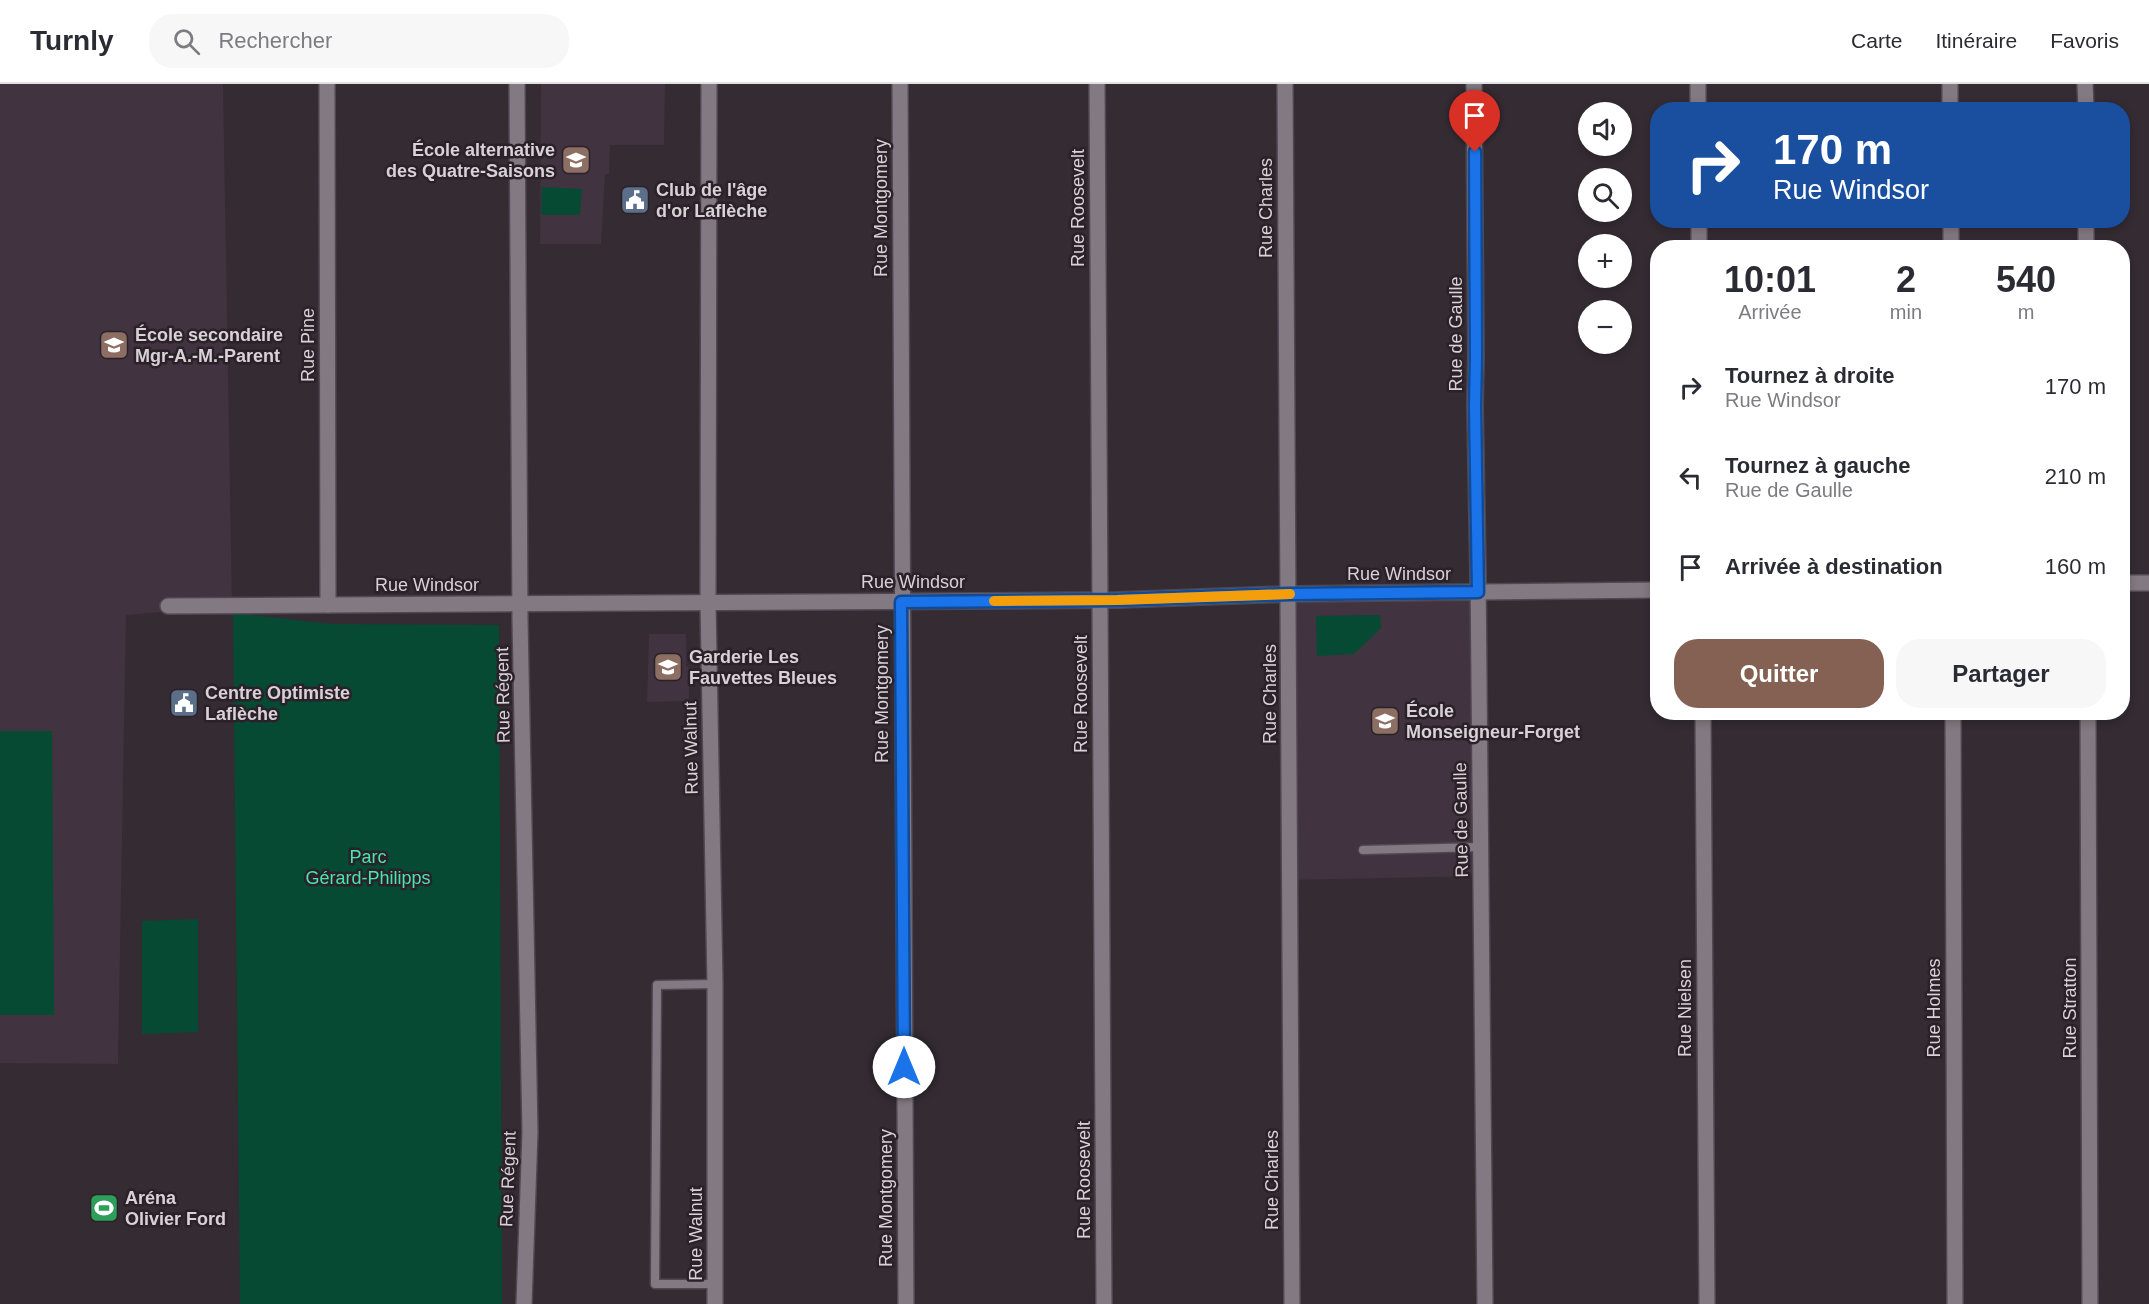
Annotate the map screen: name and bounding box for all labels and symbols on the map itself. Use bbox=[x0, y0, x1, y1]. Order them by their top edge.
pin bbox=[1449, 90, 1500, 152]
place label: École alternative des Quatre-Saisons bbox=[386, 139, 555, 181]
street label: Rue Montgomery bbox=[871, 139, 891, 277]
school or university icon: École alternative des Quatre-Saisons bbox=[560, 144, 592, 176]
street label: Rue Roosevelt bbox=[1068, 149, 1088, 267]
street label: Rue Charles bbox=[1256, 158, 1276, 258]
place label: Club de l'âge d'or Laflèche bbox=[656, 180, 767, 221]
public building icon: Club de l'âge d'or Laflèche bbox=[619, 184, 651, 216]
street label: Rue de Gaulle bbox=[1446, 276, 1466, 392]
street label: Rue Pine bbox=[298, 308, 318, 382]
place label: École secondaire Mgr-A.-M.-Parent bbox=[135, 324, 283, 366]
school or university icon: École secondaire Mgr-A.-M.-Parent bbox=[98, 329, 130, 361]
street label: Rue Windsor bbox=[1347, 564, 1451, 584]
street label: Rue Windsor bbox=[861, 572, 965, 592]
street label: Rue Windsor bbox=[375, 575, 479, 595]
street label: Rue Montgomery bbox=[872, 625, 892, 763]
street label: Rue Roosevelt bbox=[1071, 635, 1091, 753]
street label: Rue Charles bbox=[1260, 644, 1280, 744]
street label: Rue Régent bbox=[492, 647, 514, 743]
place label: Garderie Les Fauvettes Bleues bbox=[689, 647, 837, 688]
school or university icon: Garderie Les Fauvettes Bleues bbox=[652, 651, 684, 683]
place label: Centre Optimiste Laflèche bbox=[205, 683, 350, 724]
public building icon: Centre Optimiste Laflèche bbox=[168, 687, 200, 719]
place label: École Monseigneur-Forget bbox=[1406, 700, 1580, 742]
street label: Rue Walnut bbox=[680, 701, 702, 795]
school or university icon: École Monseigneur-Forget bbox=[1369, 705, 1401, 737]
street label: Rue de Gaulle bbox=[1450, 762, 1472, 878]
park label: Parc Gérard-Philipps bbox=[305, 847, 431, 888]
street label: Rue Stratton bbox=[2060, 957, 2080, 1059]
street label: Rue Holmes bbox=[1924, 958, 1944, 1058]
street label: Rue Nielsen bbox=[1675, 959, 1695, 1057]
position arrow bbox=[872, 1035, 936, 1099]
street label: Rue Roosevelt bbox=[1074, 1121, 1094, 1239]
street label: Rue Montgomery bbox=[876, 1129, 896, 1267]
street label: Rue Charles bbox=[1262, 1130, 1282, 1230]
street label: Rue Régent bbox=[496, 1131, 520, 1227]
street label: Rue Walnut bbox=[686, 1187, 706, 1281]
place label: Aréna Olivier Ford bbox=[125, 1188, 226, 1229]
sports icon: Aréna Olivier Ford bbox=[88, 1192, 120, 1224]

